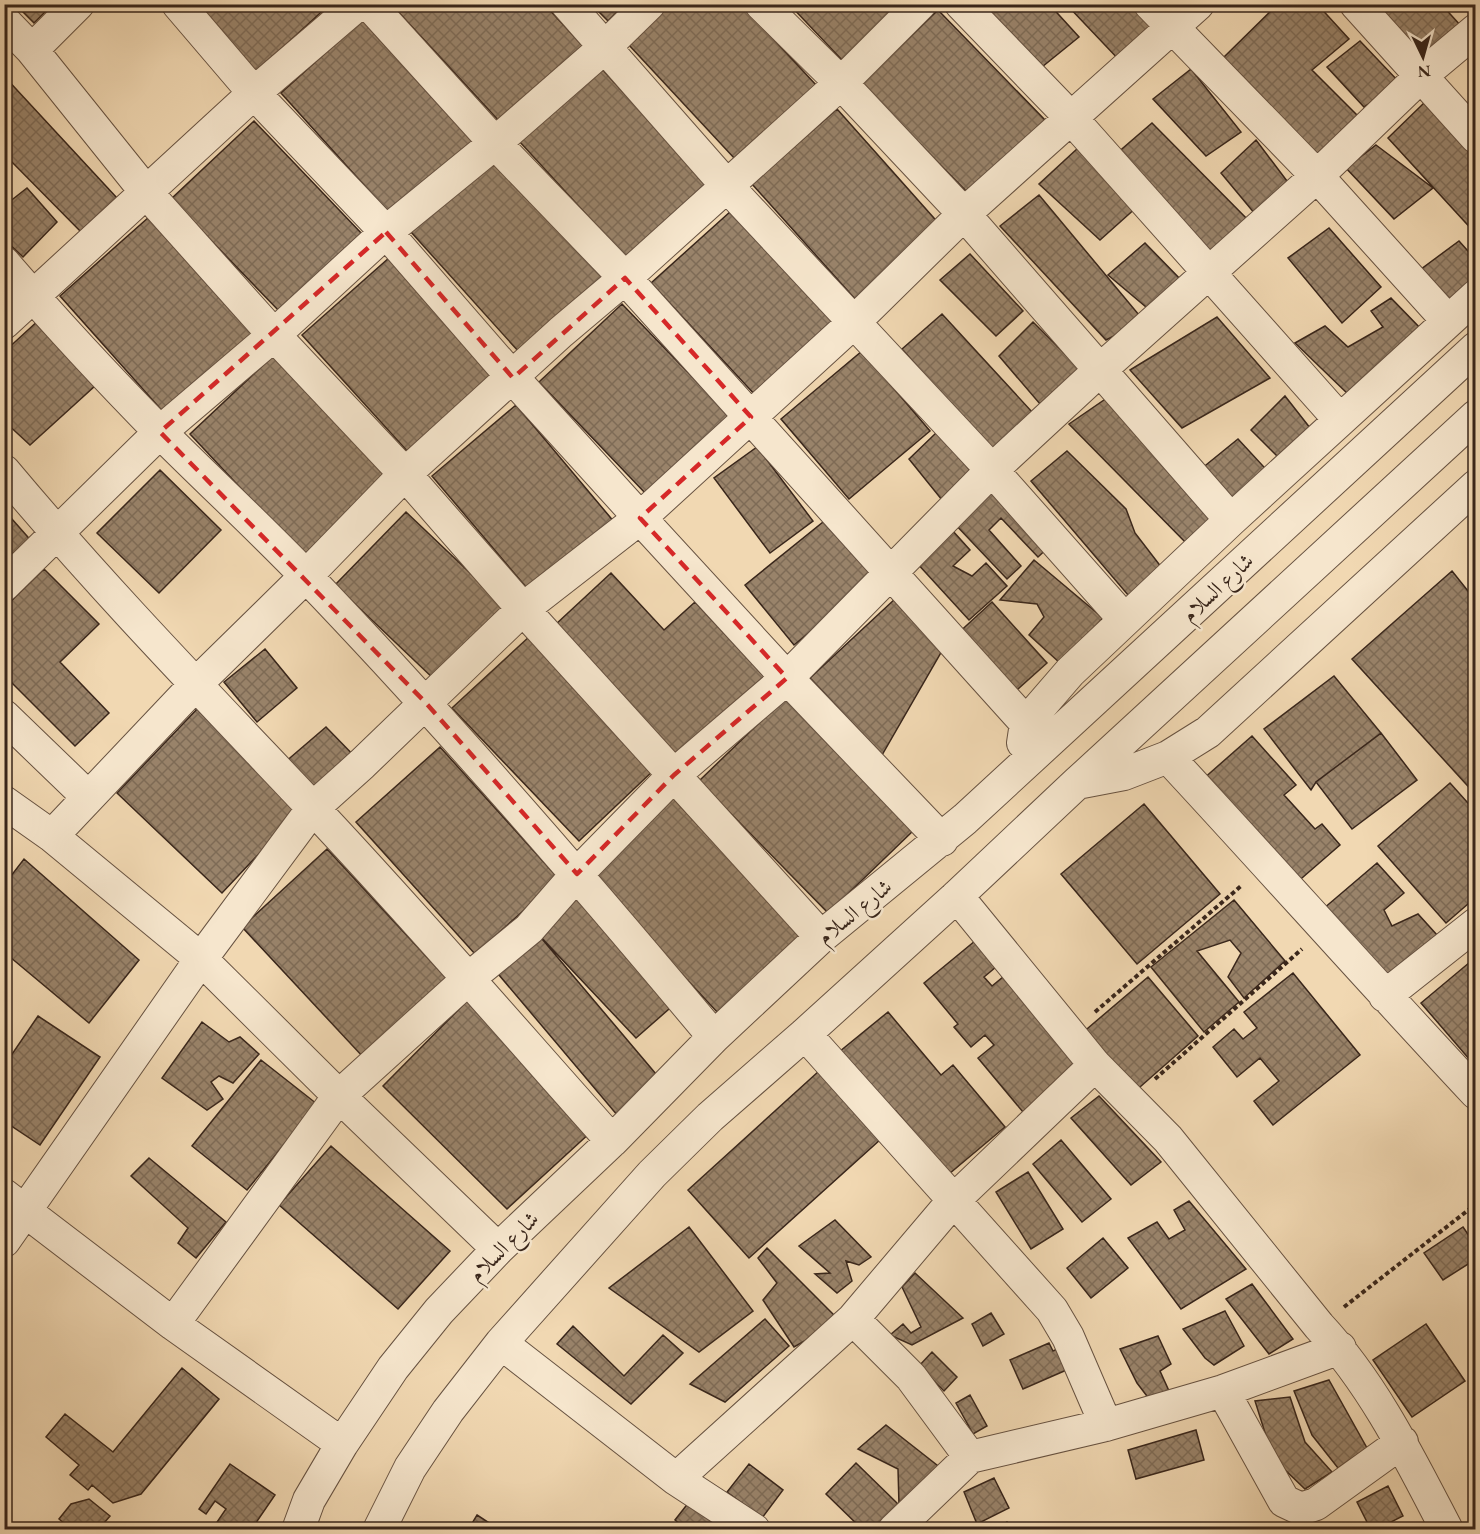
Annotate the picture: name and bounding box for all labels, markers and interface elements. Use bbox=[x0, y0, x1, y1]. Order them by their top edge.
north arrow bbox=[1393, 27, 1453, 87]
text: N bbox=[1417, 60, 1432, 82]
street label: شارع السلام bbox=[1175, 546, 1263, 632]
street label: شارع السلام bbox=[811, 872, 901, 955]
street label: شارع السلام bbox=[462, 1205, 549, 1292]

